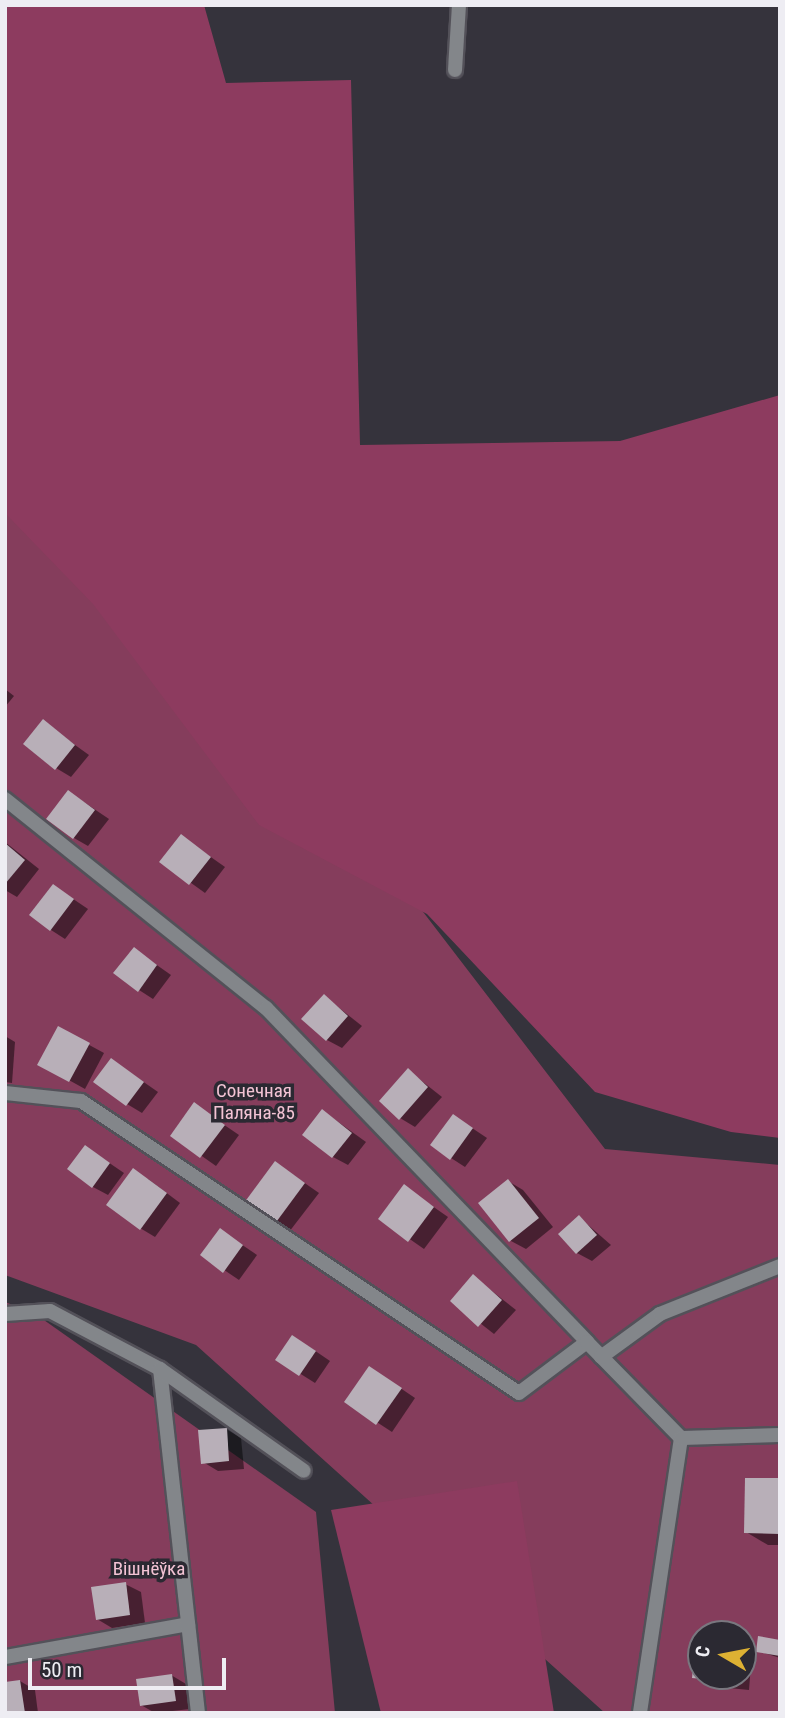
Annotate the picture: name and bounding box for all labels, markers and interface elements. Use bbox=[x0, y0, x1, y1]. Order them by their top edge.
park label: Сонечная Паляна-85 bbox=[213, 1080, 295, 1124]
park label: Вішнёўка bbox=[113, 1558, 185, 1580]
north arrow bbox=[687, 1620, 757, 1690]
scale bar bbox=[32, 1644, 229, 1688]
text: С bbox=[691, 1644, 715, 1659]
text: 50 m bbox=[41, 1658, 82, 1682]

